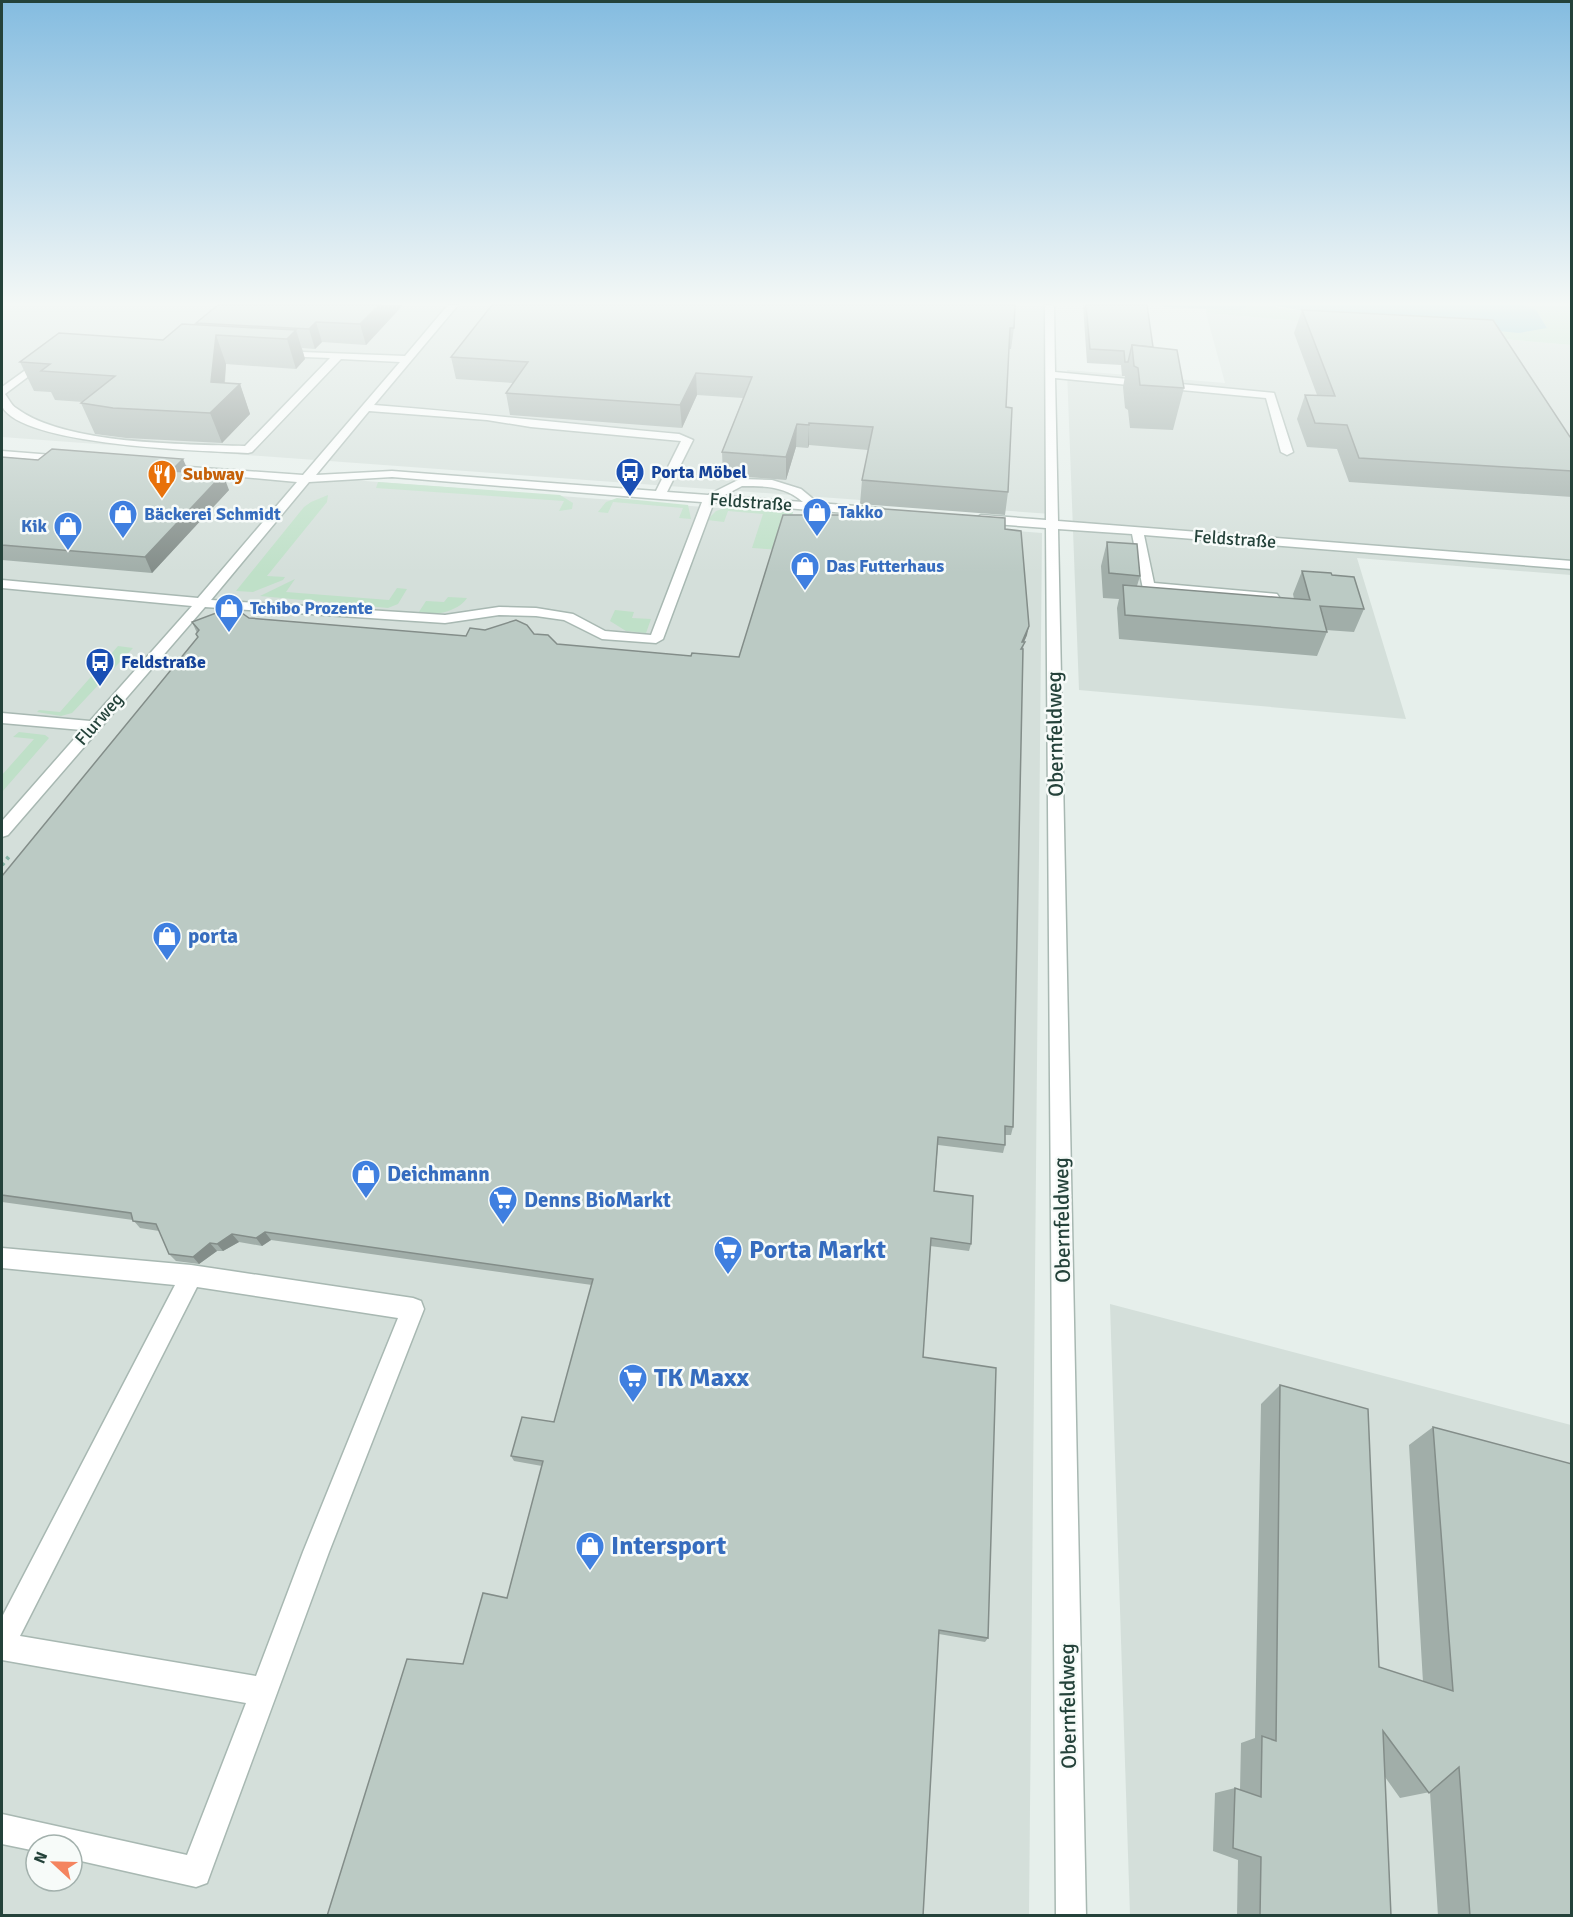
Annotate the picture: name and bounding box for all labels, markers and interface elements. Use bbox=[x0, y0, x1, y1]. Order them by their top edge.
bus stop icon: Porta Möbel bbox=[614, 456, 646, 498]
restaurant icon: Subway bbox=[146, 458, 178, 500]
place label: Porta Möbel bbox=[651, 461, 747, 483]
place label: Subway bbox=[183, 463, 244, 485]
street label: Feldstraße bbox=[709, 488, 793, 516]
shop icon: Takko bbox=[801, 496, 833, 538]
shop icon: Bäckerei Schmidt bbox=[107, 498, 139, 540]
place label: Takko bbox=[838, 501, 883, 523]
place label: Bäckerei Schmidt bbox=[144, 503, 281, 525]
shop icon: Kik bbox=[52, 510, 84, 552]
place label: Kik bbox=[21, 515, 48, 537]
street label: Feldstraße bbox=[1193, 525, 1277, 553]
shop icon: Das Futterhaus bbox=[789, 550, 821, 592]
place label: Das Futterhaus bbox=[826, 555, 944, 577]
shop icon: Tchibo Prozente bbox=[213, 592, 245, 634]
place label: Tchibo Prozente bbox=[250, 597, 373, 619]
bus stop icon: Feldstraße bbox=[84, 646, 116, 688]
place label: Feldstraße bbox=[121, 651, 206, 673]
street label: Obernfeldweg bbox=[1041, 671, 1069, 797]
street label: Flurweg bbox=[70, 688, 128, 750]
shop icon: porta bbox=[151, 920, 183, 962]
place label: porta bbox=[188, 923, 238, 949]
street label: Obernfeldweg bbox=[1048, 1157, 1076, 1283]
shop icon: Deichmann bbox=[350, 1158, 382, 1200]
place label: Deichmann bbox=[387, 1161, 490, 1187]
supermarket icon: Denns BioMarkt bbox=[487, 1184, 519, 1226]
place label: Denns BioMarkt bbox=[524, 1187, 671, 1213]
supermarket icon: Porta Markt bbox=[712, 1234, 744, 1276]
place label: Porta Markt bbox=[749, 1234, 886, 1266]
supermarket icon: TK Maxx bbox=[617, 1362, 649, 1404]
place label: TK Maxx bbox=[654, 1362, 750, 1394]
shop icon: Intersport bbox=[574, 1530, 606, 1572]
place label: Intersport bbox=[611, 1530, 727, 1562]
street label: Obernfeldweg bbox=[1054, 1643, 1082, 1769]
north arrow bbox=[24, 1833, 84, 1893]
text: N bbox=[30, 1849, 52, 1867]

